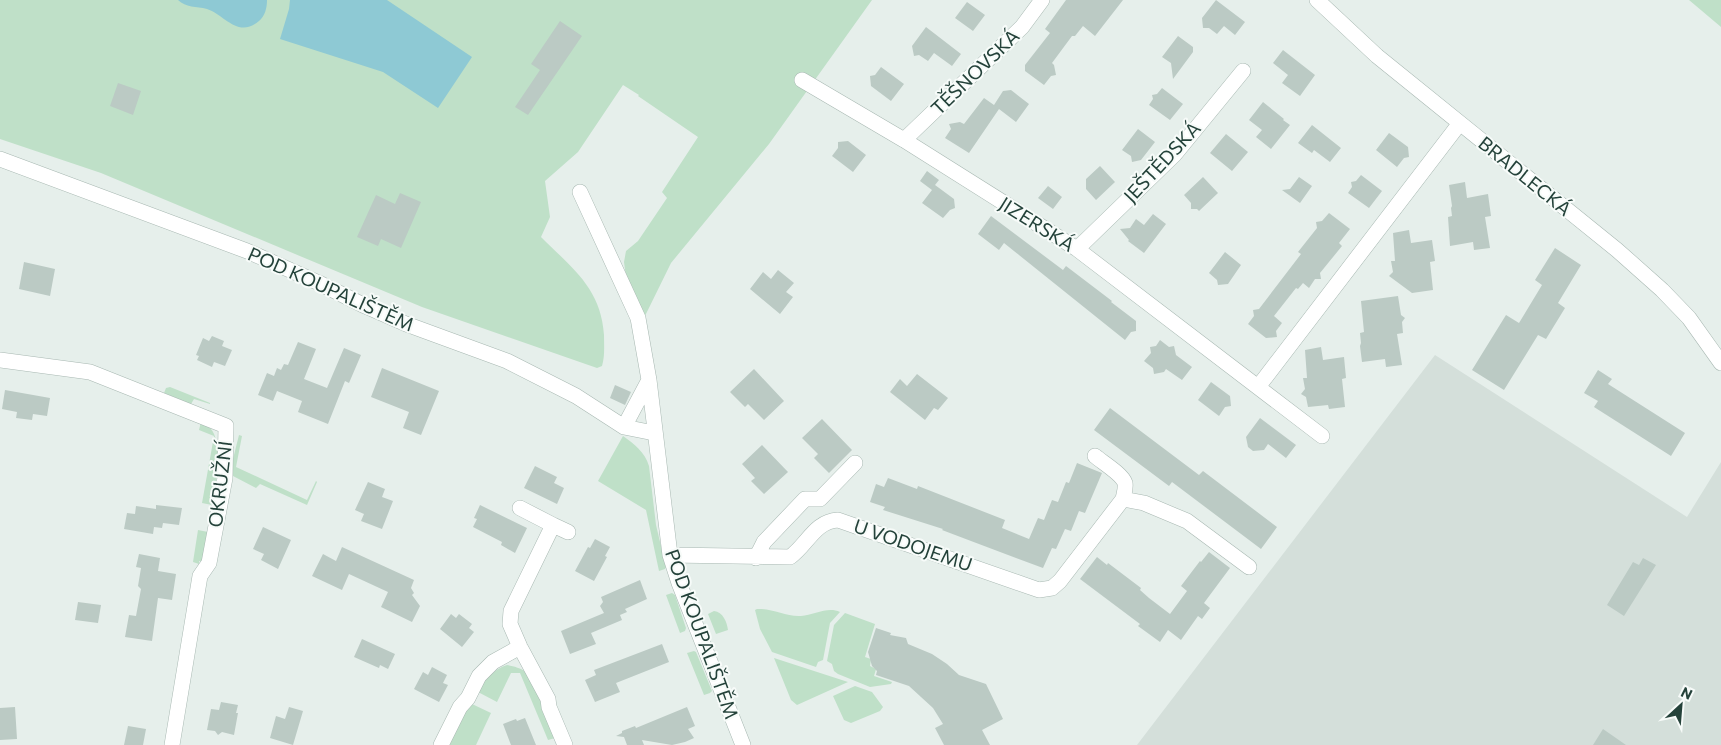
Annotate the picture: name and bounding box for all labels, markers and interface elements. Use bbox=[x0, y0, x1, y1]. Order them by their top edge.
street label: TĚŠNOVSKÁ bbox=[925, 23, 1024, 119]
street label: JEŠTĚDSKÁ bbox=[1118, 116, 1205, 207]
street label: BRADLECKÁ bbox=[1474, 131, 1577, 220]
street label: JIZERSKÁ bbox=[995, 191, 1079, 256]
street label: POD KOUPALIŠTĚM bbox=[245, 241, 418, 336]
street label: OKRUŽNÍ bbox=[203, 439, 236, 528]
street label: U VODOJEMU bbox=[851, 513, 975, 576]
street label: POD KOUPALIŠTĚM bbox=[661, 545, 745, 722]
north arrow bbox=[1656, 680, 1706, 730]
text: N bbox=[1678, 683, 1695, 703]

